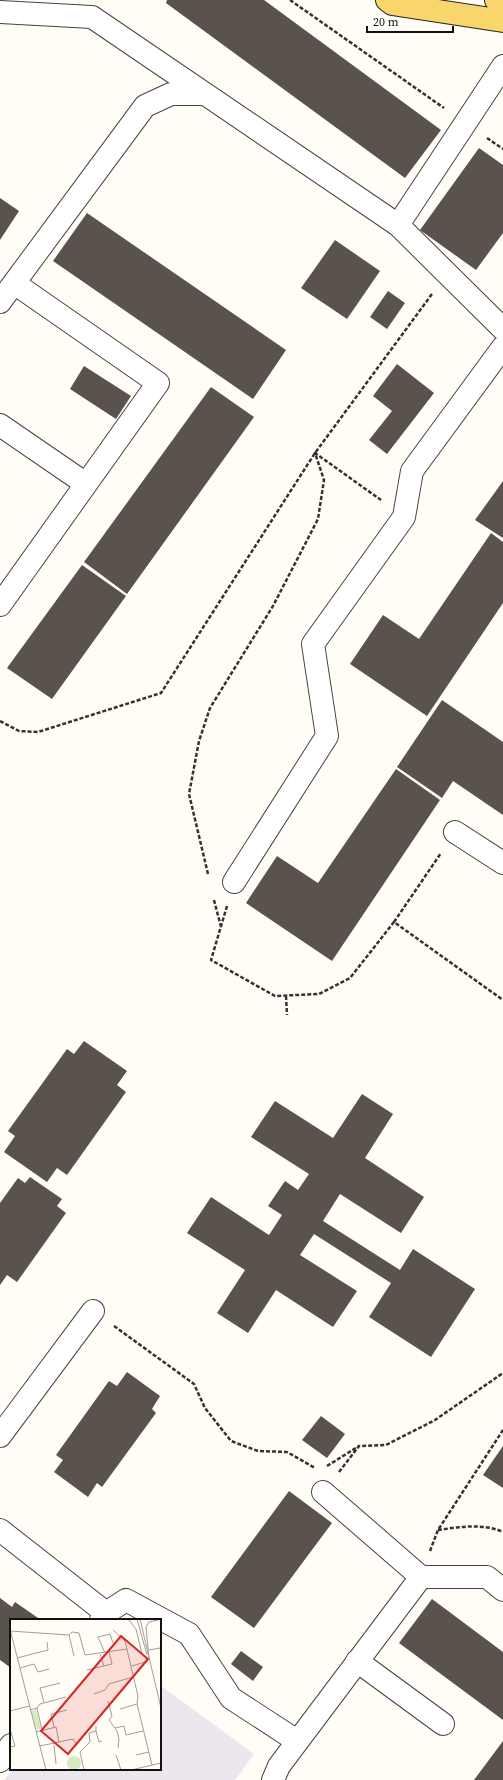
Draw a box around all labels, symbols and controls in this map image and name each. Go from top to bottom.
scale bar [367,8,453,34]
text: 20 m [373,14,399,30]
inset map [10,1619,161,1770]

